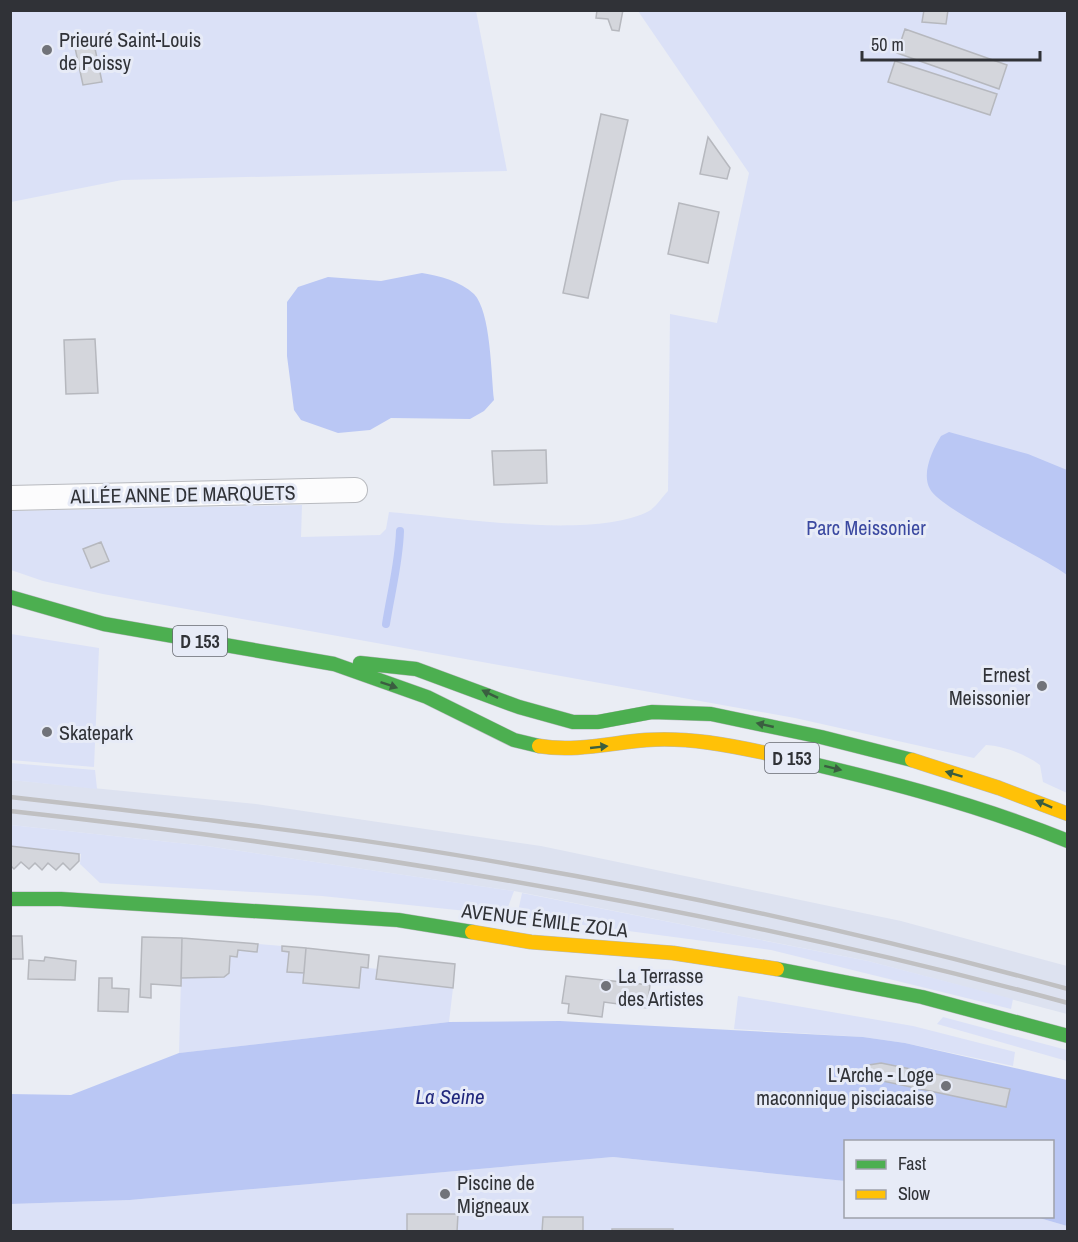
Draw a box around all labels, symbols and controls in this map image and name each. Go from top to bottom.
scale bar [862,24,1040,62]
place label: Prieuré Saint-Louis de Poissy [59,26,201,76]
text: 50 m [871,32,904,57]
marker: Prieuré Saint-Louis de Poissy [40,43,54,57]
street label: ALLÉE ANNE DE MARQUETS [69,479,296,509]
park label: Parc Meissonier [806,514,926,541]
road number: D 153 [173,626,227,656]
place label: Ernest Meissonier [949,661,1031,711]
marker: Ernest Meissonier [1035,679,1049,693]
one-way arrow [380,681,398,691]
one-way arrow [481,690,498,699]
place label: Skatepark [59,719,134,746]
one-way arrow [756,719,774,729]
marker: Skatepark [40,725,54,739]
one-way arrow [590,742,609,752]
road number: D 153 [765,743,819,773]
one-way arrow [824,763,842,773]
one-way arrow [945,769,963,778]
one-way arrow [1035,799,1053,808]
street label: AVENUE ÉMILE ZOLA [459,896,630,944]
place label: La Terrasse des Artistes [618,962,704,1012]
marker: La Terrasse des Artistes [599,979,613,993]
place label: L'Arche - Loge maconnique pisciacaise [756,1061,934,1111]
marker: L'Arche - Loge maconnique pisciacaise [939,1079,953,1093]
water label: La Seine [416,1082,484,1111]
legend [844,1140,1054,1218]
text: Fast [898,1151,926,1176]
place label: Piscine de Migneaux [457,1169,535,1219]
text: Slow [898,1181,930,1206]
marker: Piscine de Migneaux [438,1187,452,1201]

